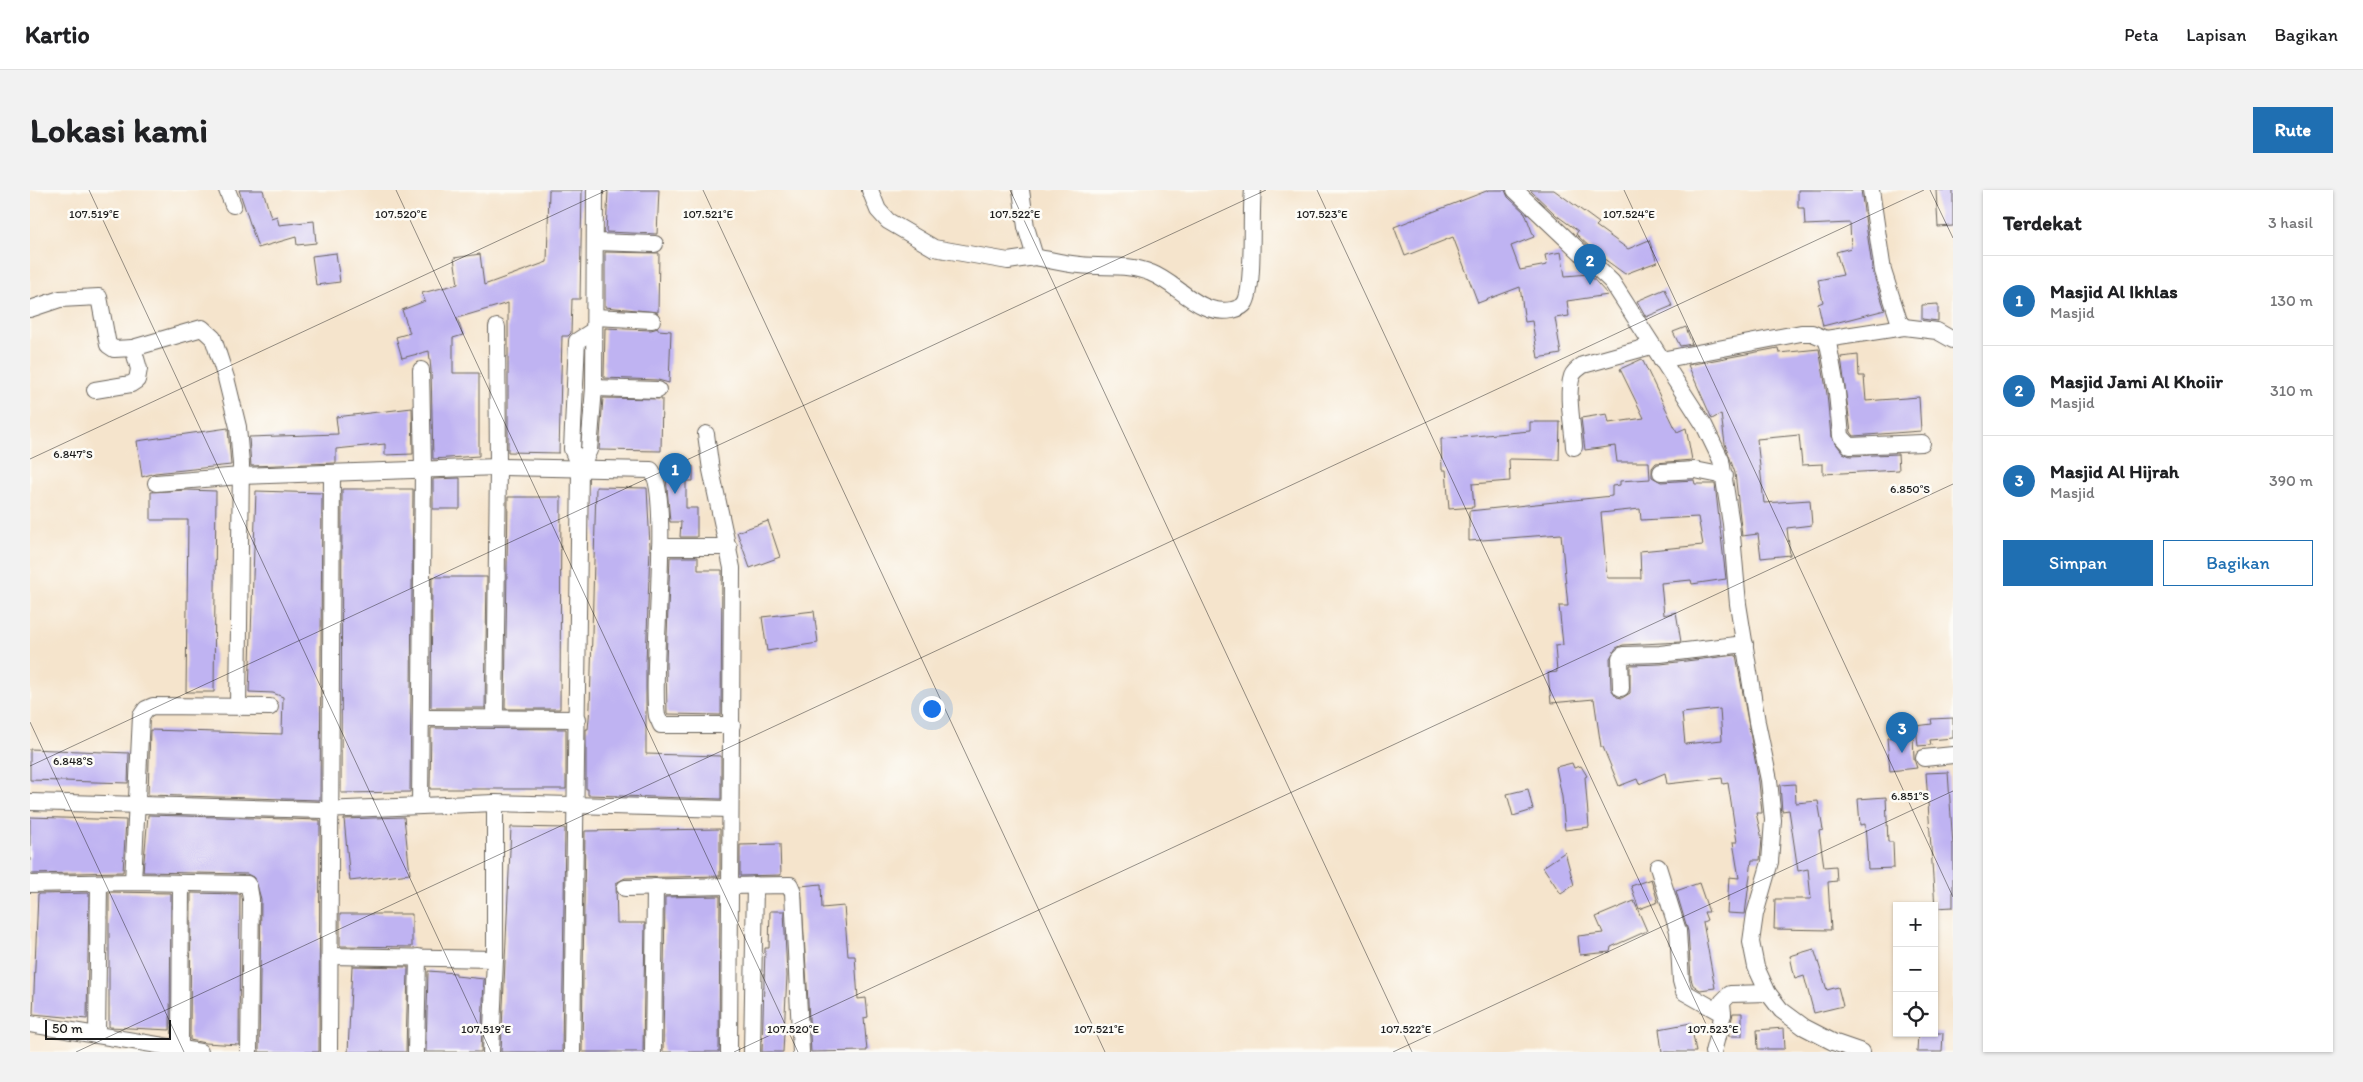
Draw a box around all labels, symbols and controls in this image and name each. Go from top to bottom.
text: Kartio [25,20,90,49]
text: Peta [2124,24,2158,46]
text: Lapisan [2186,24,2246,46]
text: Bagikan [2274,24,2338,46]
button: Rute [2253,107,2333,153]
text: Lokasi kami [30,109,208,151]
text: 107.519°E [69,207,119,221]
text: 107.520°E [375,207,427,221]
text: 107.521°E [683,207,733,221]
text: 107.522°E [990,207,1041,221]
text: 107.523°E [1296,207,1348,221]
text: 107.524°E [1603,207,1655,221]
text: Terdekat [2003,210,2082,235]
text: 3 hasil [2268,213,2313,232]
pin: 2 [1574,244,1606,285]
text: Masjid Al Ikhlas [2050,280,2178,303]
text: 1 [2015,291,2023,310]
text: 130 m [2270,291,2313,310]
text: Masjid [2050,303,2095,322]
text: Masjid Jami Al Khoiir [2050,370,2223,393]
text: 2 [2015,381,2023,400]
text: 310 m [2270,381,2313,400]
text: Masjid [2050,393,2095,412]
text: 6.847°S [53,447,93,461]
pin: 1 [659,453,691,494]
text: Masjid Al Hijrah [2050,460,2179,483]
text: 3 [2015,471,2023,490]
text: 390 m [2269,471,2313,490]
text: 6.850°S [1890,482,1930,496]
text: Masjid [2050,483,2095,502]
button: Simpan [2003,540,2153,586]
button: Bagikan [2163,540,2313,586]
your location [919,696,945,722]
pin: 3 [1886,712,1918,753]
text: 6.848°S [53,754,93,768]
text: 6.851°S [1891,789,1929,803]
map controls [1893,902,1938,1037]
button: + [1893,902,1938,947]
button: − [1893,947,1938,992]
button: locate [1893,992,1938,1037]
scale bar [45,1017,171,1040]
text: 50 m [52,1020,83,1037]
text: 107.519°E [461,1022,511,1036]
text: 107.520°E [767,1022,819,1036]
text: 107.521°E [1074,1022,1124,1036]
text: 107.522°E [1381,1022,1432,1036]
text: 107.523°E [1687,1022,1739,1036]

